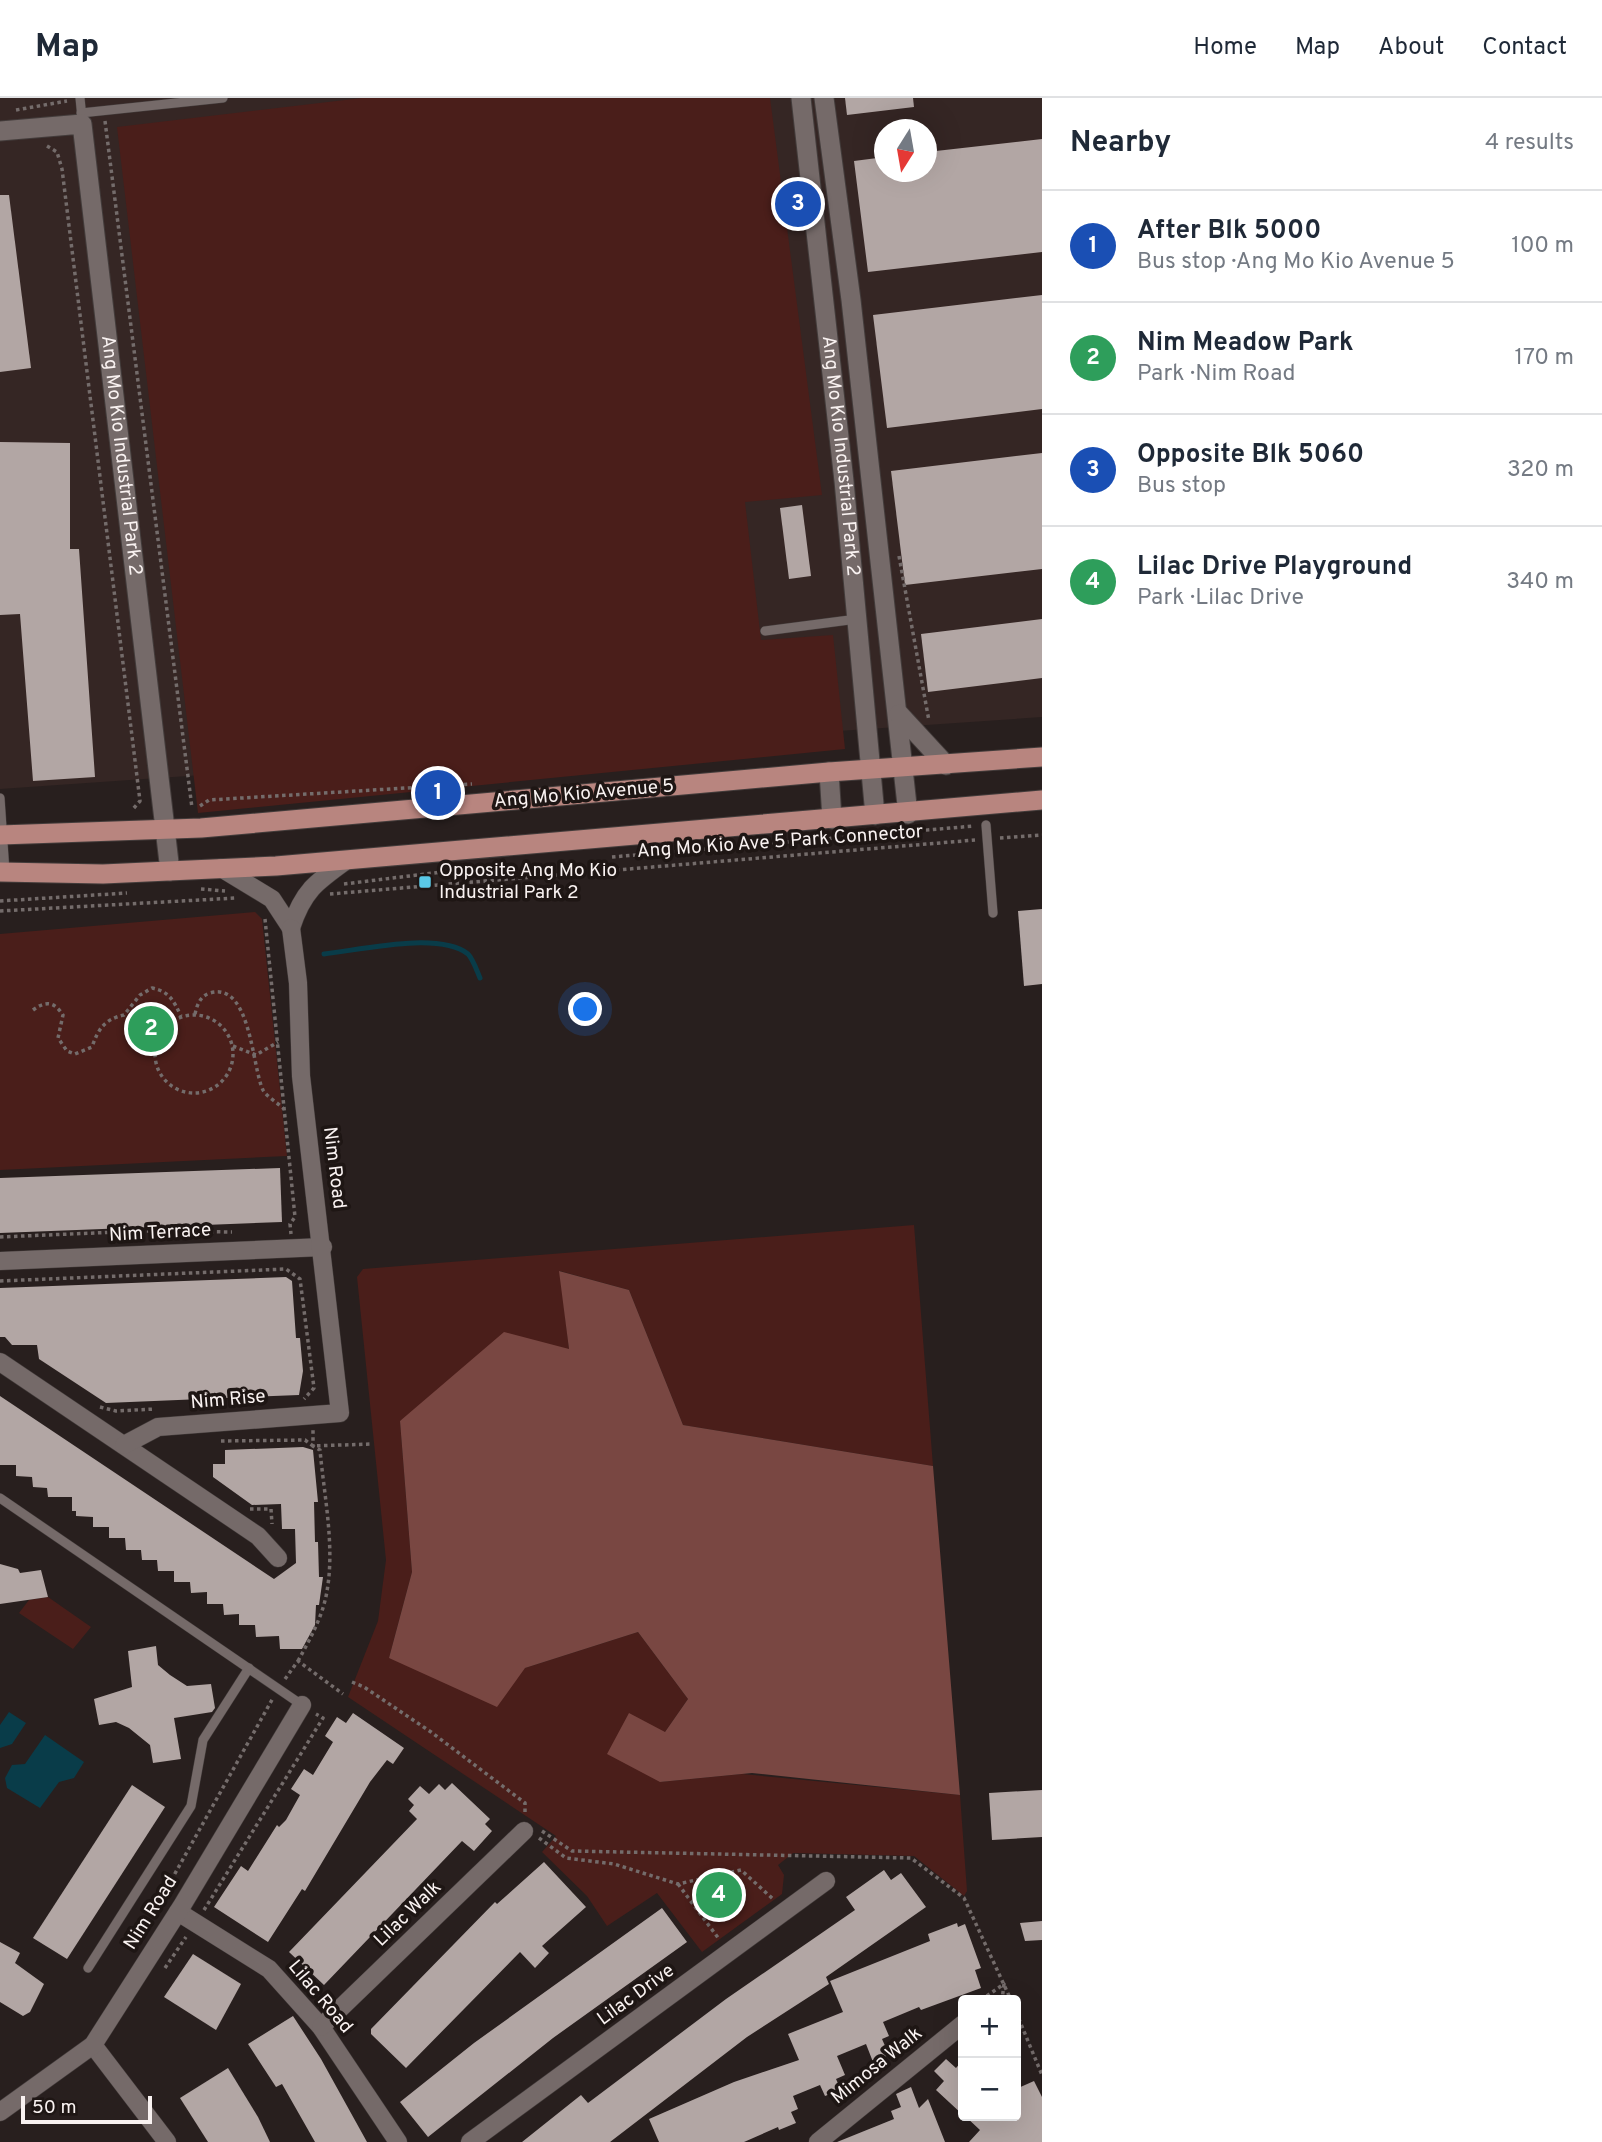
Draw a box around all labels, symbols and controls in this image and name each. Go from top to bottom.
text: Map [35,27,99,69]
text: Home [1193,33,1257,63]
text: Map [1295,33,1340,63]
text: About [1378,33,1444,63]
text: Contact [1482,33,1567,63]
north arrow [874,119,937,182]
text: Nearby [1070,125,1171,162]
text: 4 results [1485,129,1574,158]
pin: 3 [775,178,821,230]
text: After Blk 5000 [1137,215,1321,248]
text: 1 [1088,232,1098,261]
text: 100 m [1511,232,1574,261]
text: Bus stop · Ang Mo Kio Avenue 5 [1137,248,1455,277]
text: Nim Meadow Park [1137,327,1354,360]
street label: Ang Mo Kio Industrial Park 2 [95,334,147,577]
street label: Ang Mo Kio Industrial Park 2 [816,334,865,577]
text: 2 [1086,344,1100,373]
text: 170 m [1515,344,1574,373]
text: Park · Nim Road [1137,360,1296,389]
text: Opposite Blk 5060 [1137,439,1364,472]
text: 3 [1086,456,1100,485]
text: 320 m [1507,456,1574,485]
text: Bus stop [1137,472,1226,501]
text: Lilac Drive Playground [1137,551,1412,584]
text: 4 [1086,568,1100,597]
text: 340 m [1506,568,1574,597]
text: Park · Lilac Drive [1137,584,1304,613]
pin: 1 [415,767,461,819]
street label: Ang Mo Kio Avenue 5 [493,774,675,814]
street label: Ang Mo Kio Ave 5 Park Connector [636,820,925,864]
place label: Opposite Ang Mo Kio Industrial Park 2 [439,859,617,905]
marker: Opposite Ang Mo Kio Industrial Park 2 [417,874,433,890]
your location [568,992,602,1026]
pin: 2 [128,1003,174,1055]
street label: Nim Road [317,1125,351,1211]
street label: Nim Terrace [108,1218,212,1248]
street label: Nim Rise [189,1385,267,1415]
pin: 4 [696,1869,742,1921]
street label: Nim Road [119,1872,183,1954]
street label: Lilac Walk [369,1876,447,1952]
street label: Lilac Road [282,1955,358,2039]
street label: Lilac Drive [593,1959,679,2031]
map controls [958,1995,1021,2121]
button: + [958,1995,1021,2058]
street label: Mimosa Walk [827,2022,927,2110]
button: − [958,2058,1021,2121]
scale bar [21,2093,152,2125]
text: 50 m [32,2096,77,2120]

